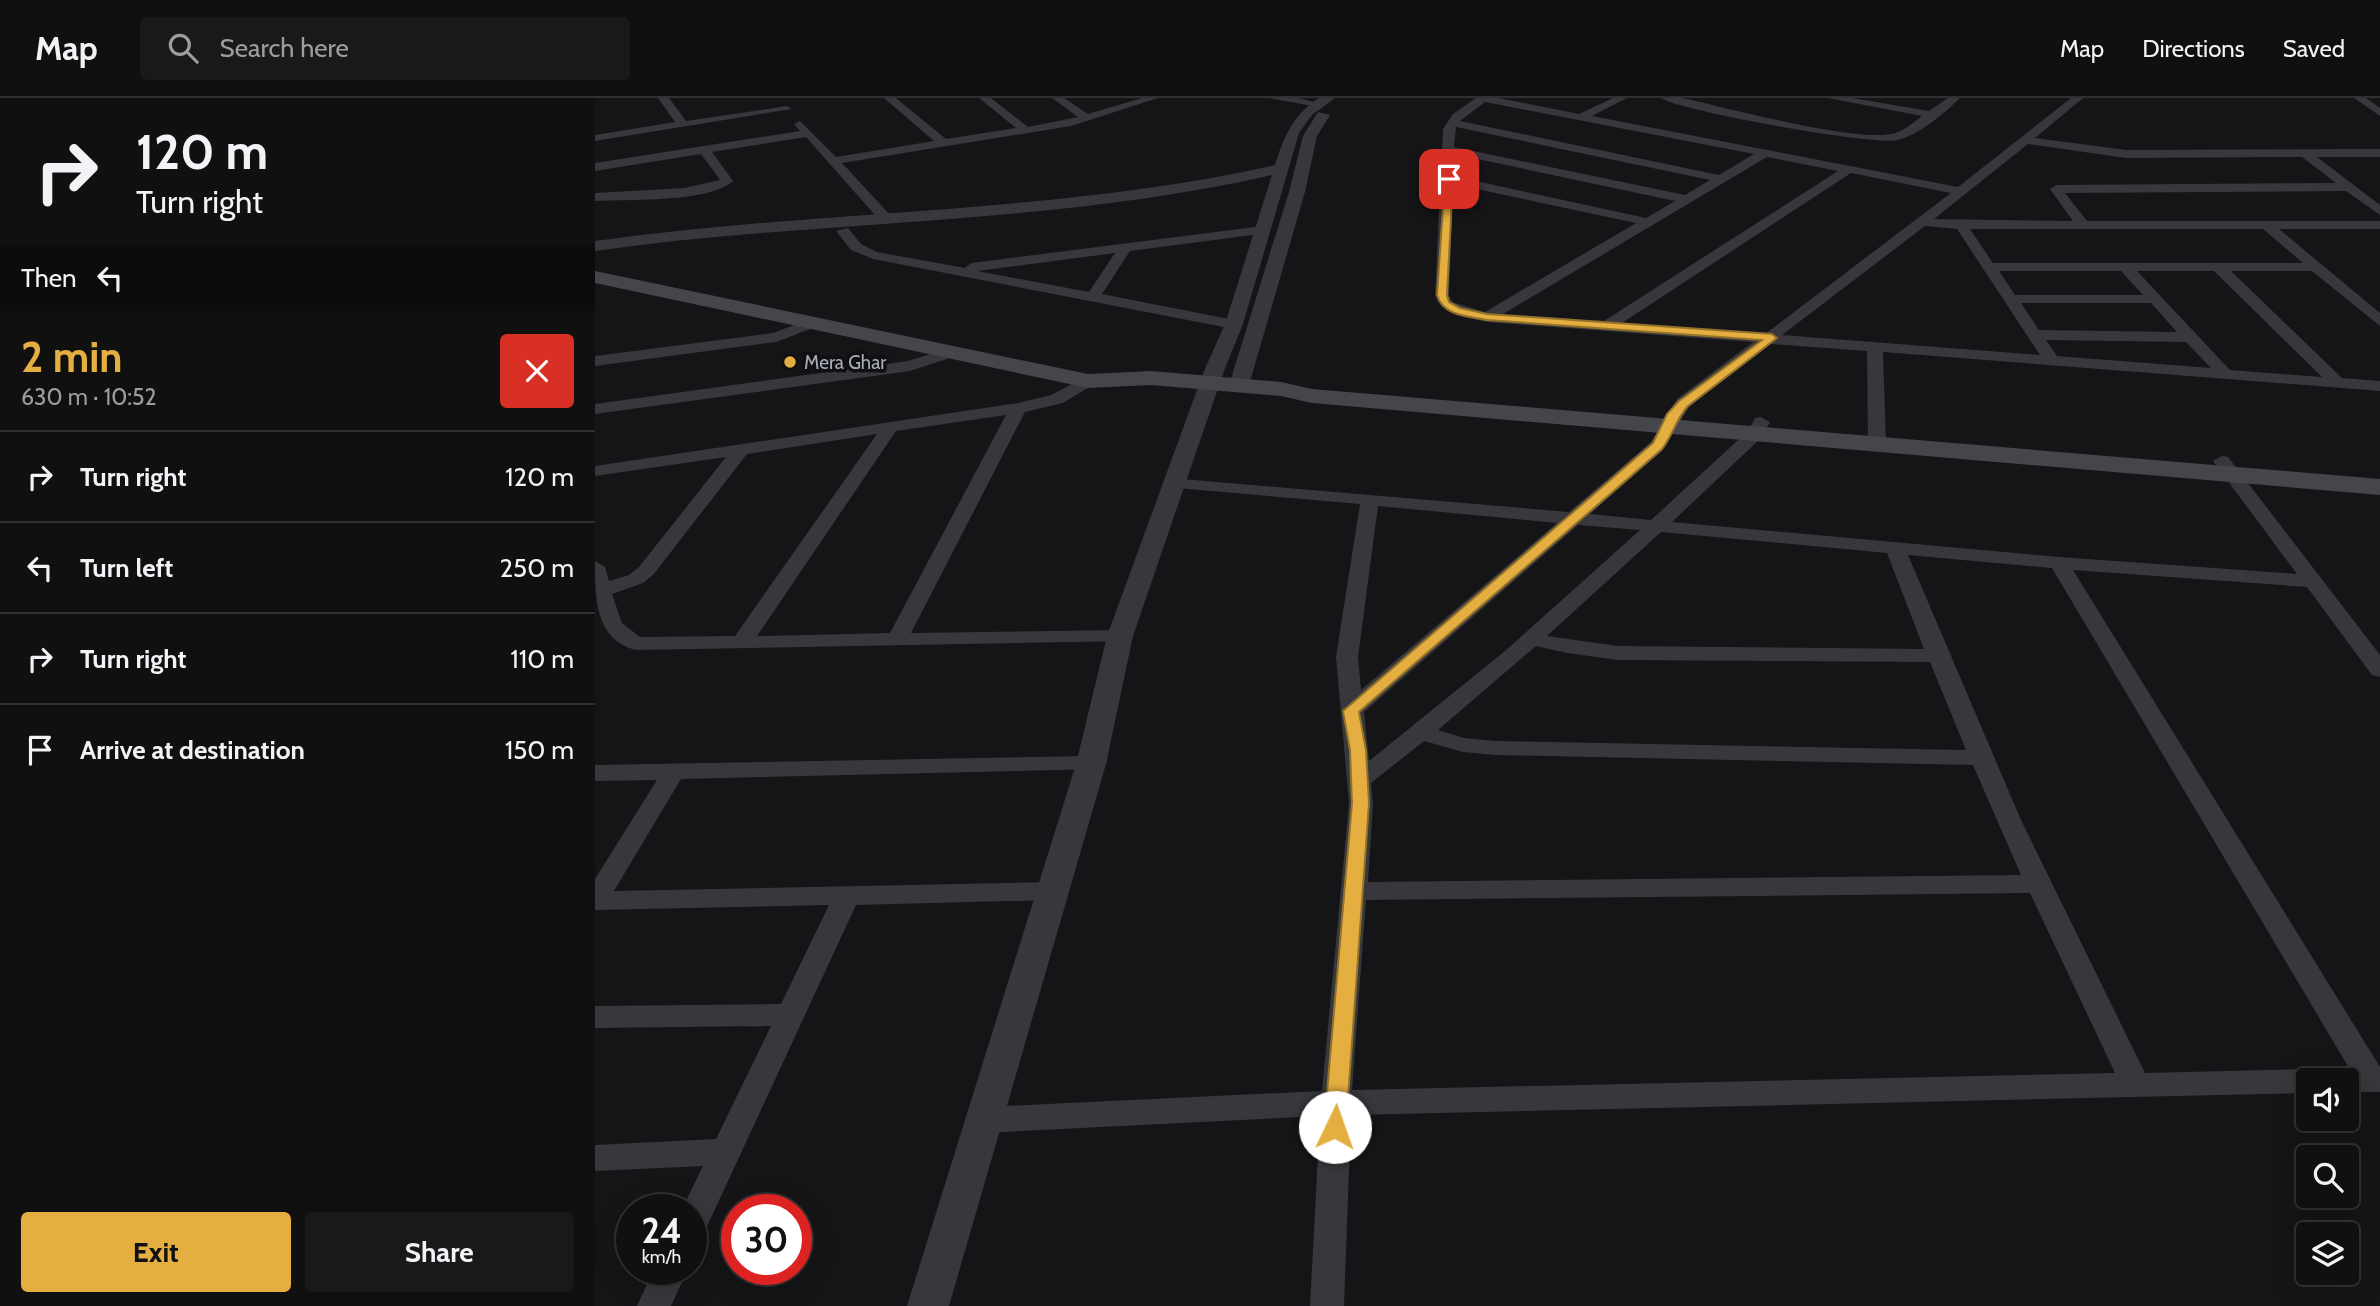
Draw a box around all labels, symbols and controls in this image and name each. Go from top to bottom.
search box [140,17,630,80]
text: Map [35,28,98,68]
icon: search [164,29,202,67]
text: Search here [220,32,349,64]
text: Map [2060,34,2104,63]
text: Directions [2142,34,2245,63]
text: Saved [2283,34,2345,63]
text: 120 m [136,122,268,181]
icon: right [21,126,112,217]
pin [1419,149,1479,209]
icon: arrive [1430,160,1468,198]
text: Turn right [136,182,263,221]
icon: left [91,259,129,297]
text: Then [21,262,77,294]
text: 2 min [21,331,122,383]
button: close [500,334,574,408]
place label: Mera Ghar [804,351,886,374]
marker: Mera Ghar [782,354,798,370]
text: 630 m · 10:52 [21,383,157,411]
icon: right [21,458,59,496]
text: Turn right [80,461,186,493]
text: 120 m [505,461,574,493]
icon: left [21,549,59,587]
text: Turn left [80,552,173,584]
text: 250 m [500,552,574,584]
icon: right [21,640,59,678]
text: Turn right [80,643,186,675]
text: 110 m [510,643,574,675]
icon: arrive [21,731,59,769]
text: Arrive at destination [80,734,305,766]
text: 150 m [505,734,574,766]
map controls [2296,1068,2359,1285]
button: sound [2296,1068,2359,1131]
position arrow [1298,1090,1372,1164]
button: search [2296,1145,2359,1208]
speed limit sign: 30 [721,1194,812,1285]
text: 24 [641,1209,682,1252]
button: Exit [21,1212,291,1292]
button: Share [305,1212,574,1292]
button: layers [2296,1222,2359,1285]
text: km/h [642,1246,681,1268]

